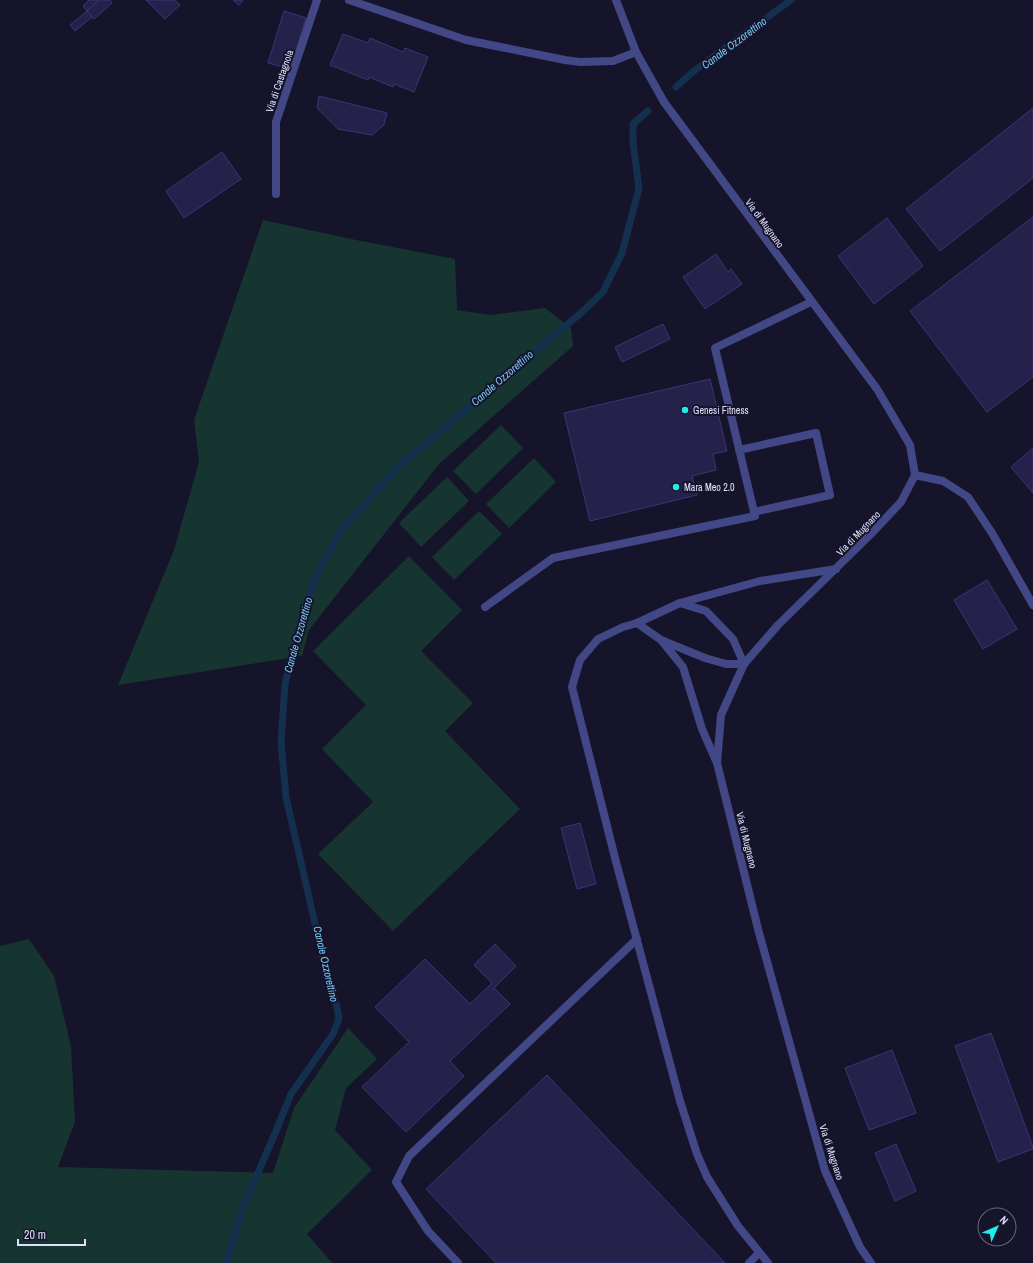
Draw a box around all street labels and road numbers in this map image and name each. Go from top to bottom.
street label: Via di Castagnola [263,48,296,114]
street label: Via di Mugnano [742,196,787,251]
street label: Via di Mugnano [834,508,883,559]
street label: Via di Mugnano [733,811,760,870]
street label: Via di Mugnano [816,1123,847,1182]

